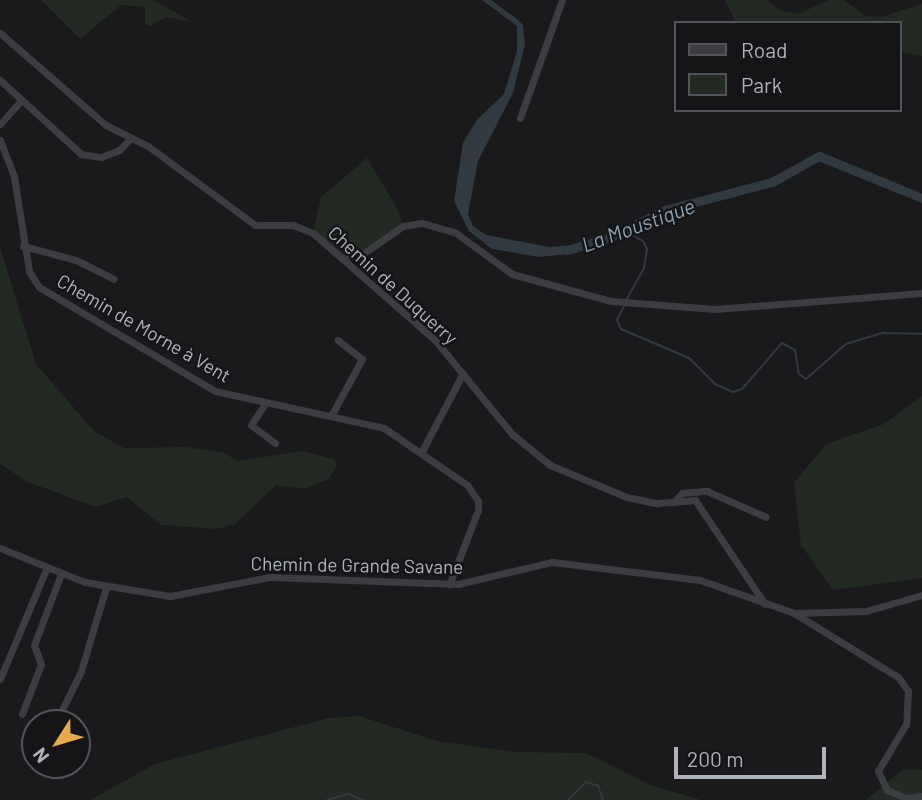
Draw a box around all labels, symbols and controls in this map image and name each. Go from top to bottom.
legend [674,21,901,112]
text: Road [741,37,787,62]
text: Park [741,72,782,97]
water label: La Moustique [578,193,698,257]
street label: Chemin de Duquerry [324,221,462,349]
street label: Chemin de Morne à Vent [53,269,235,387]
street label: Chemin de Grande Savane [250,552,464,578]
north arrow [21,709,91,779]
scale bar [677,734,829,778]
text: N [27,744,53,768]
text: 200 m [687,746,744,771]

